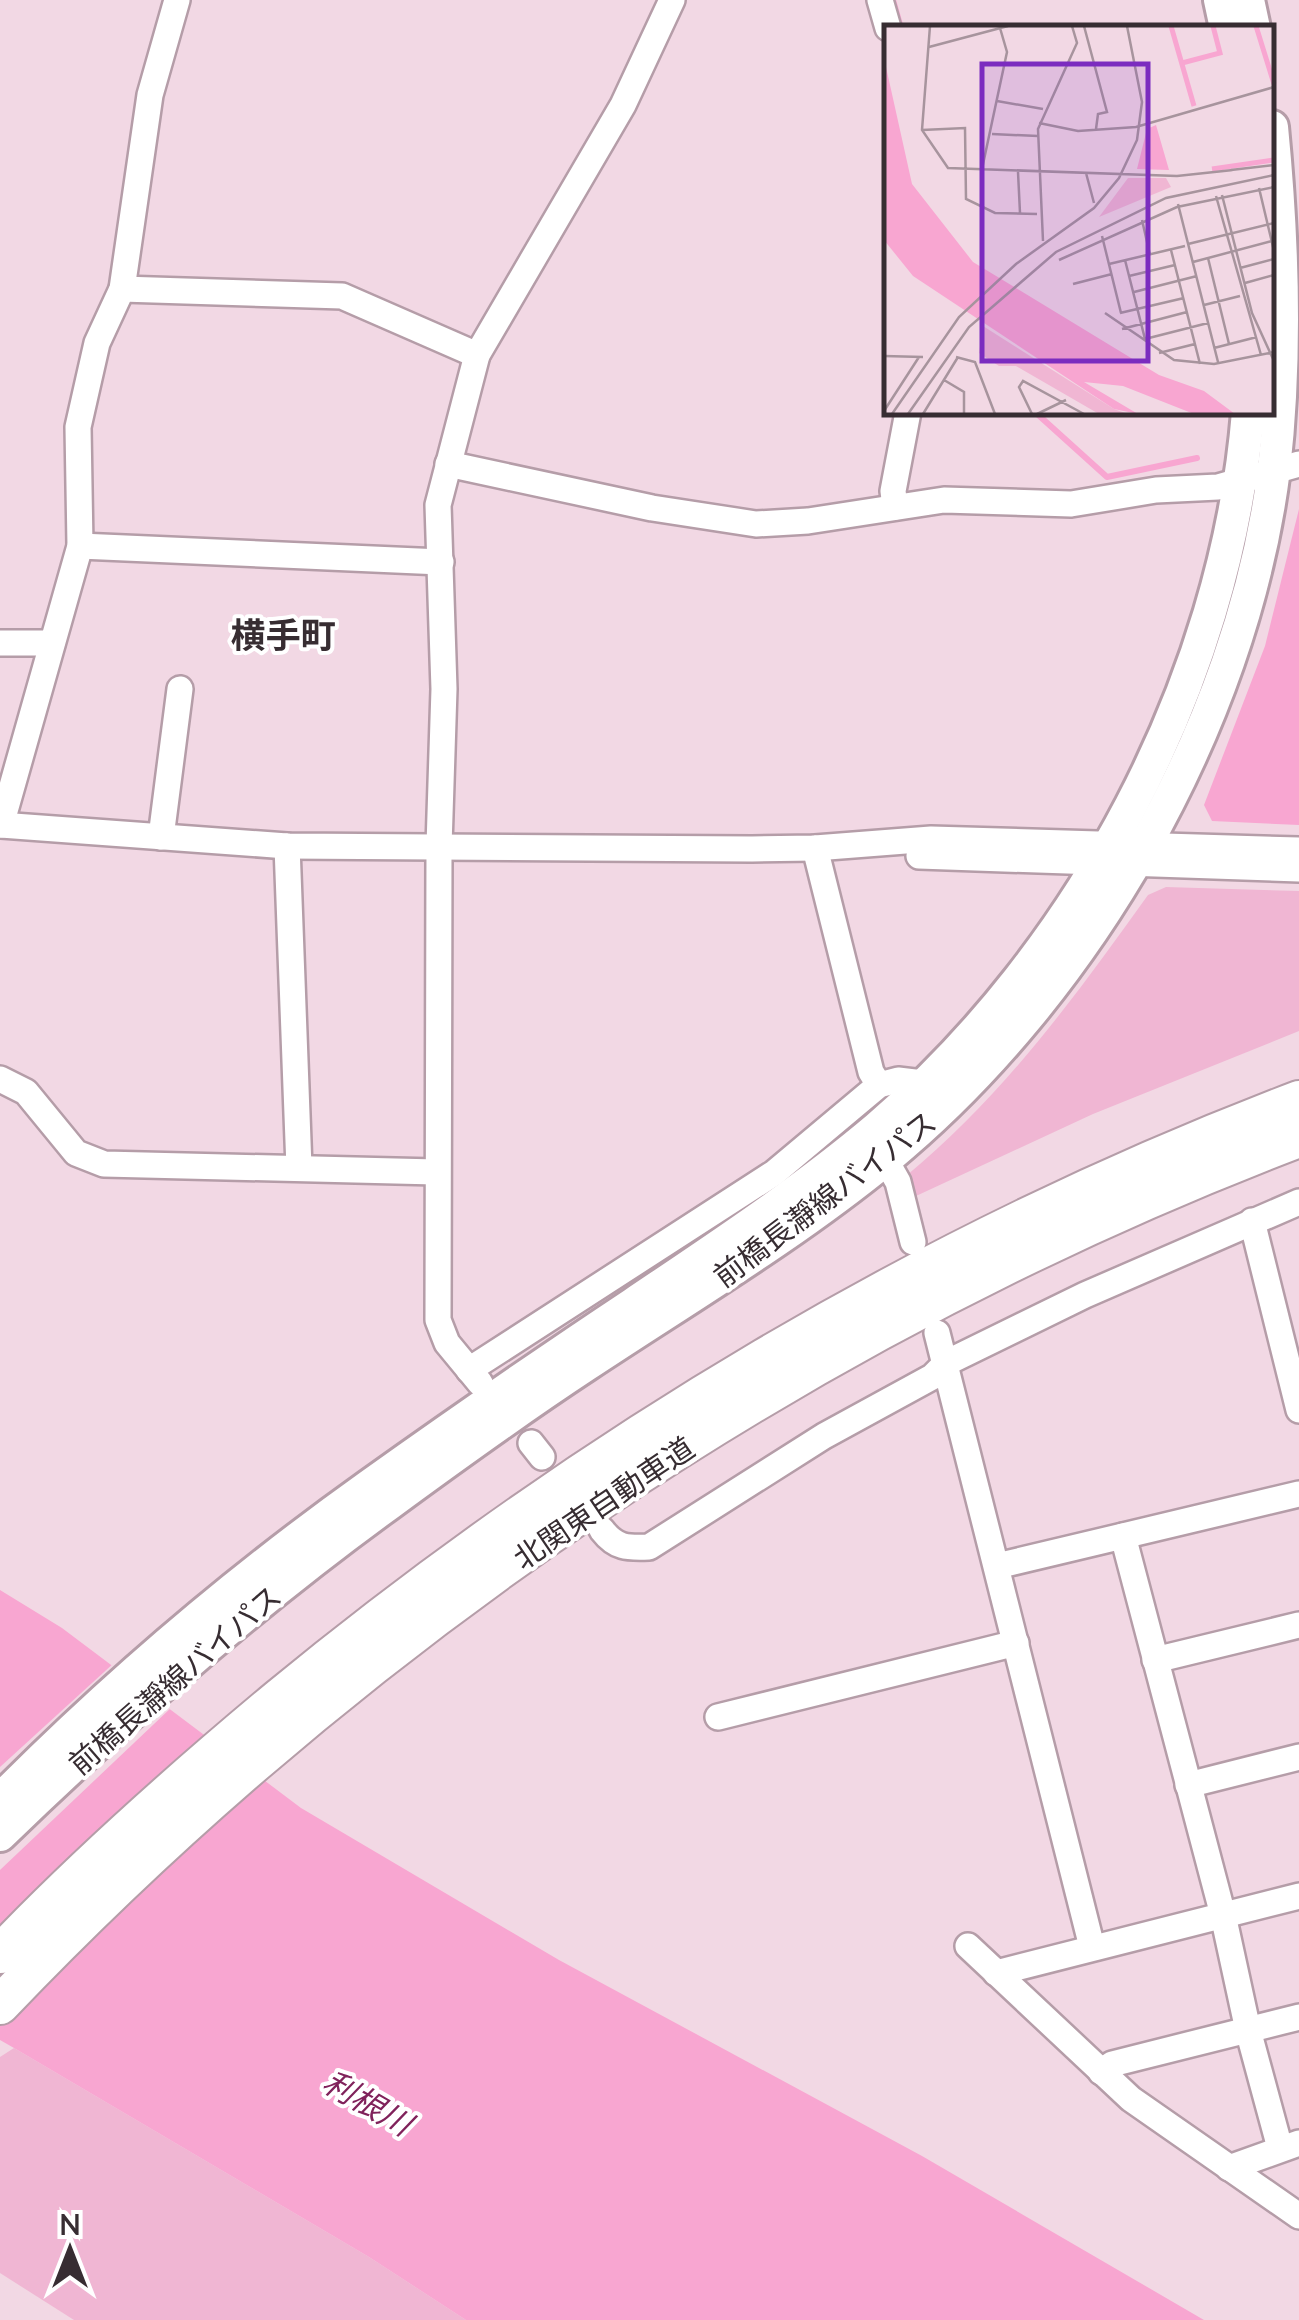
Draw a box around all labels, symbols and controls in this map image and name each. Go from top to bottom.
inset map [884,25,1274,415]
district label: 横手町 [230,613,336,655]
street label: 前橋長瀞線バイパス [706,1103,942,1293]
street label: 北関東自動車道 [506,1428,700,1576]
street label: 前橋長瀞線バイパス [61,1577,287,1781]
water label: 利根川 [317,2061,422,2144]
north arrow [20,2200,120,2300]
text: N [59,2207,81,2241]

